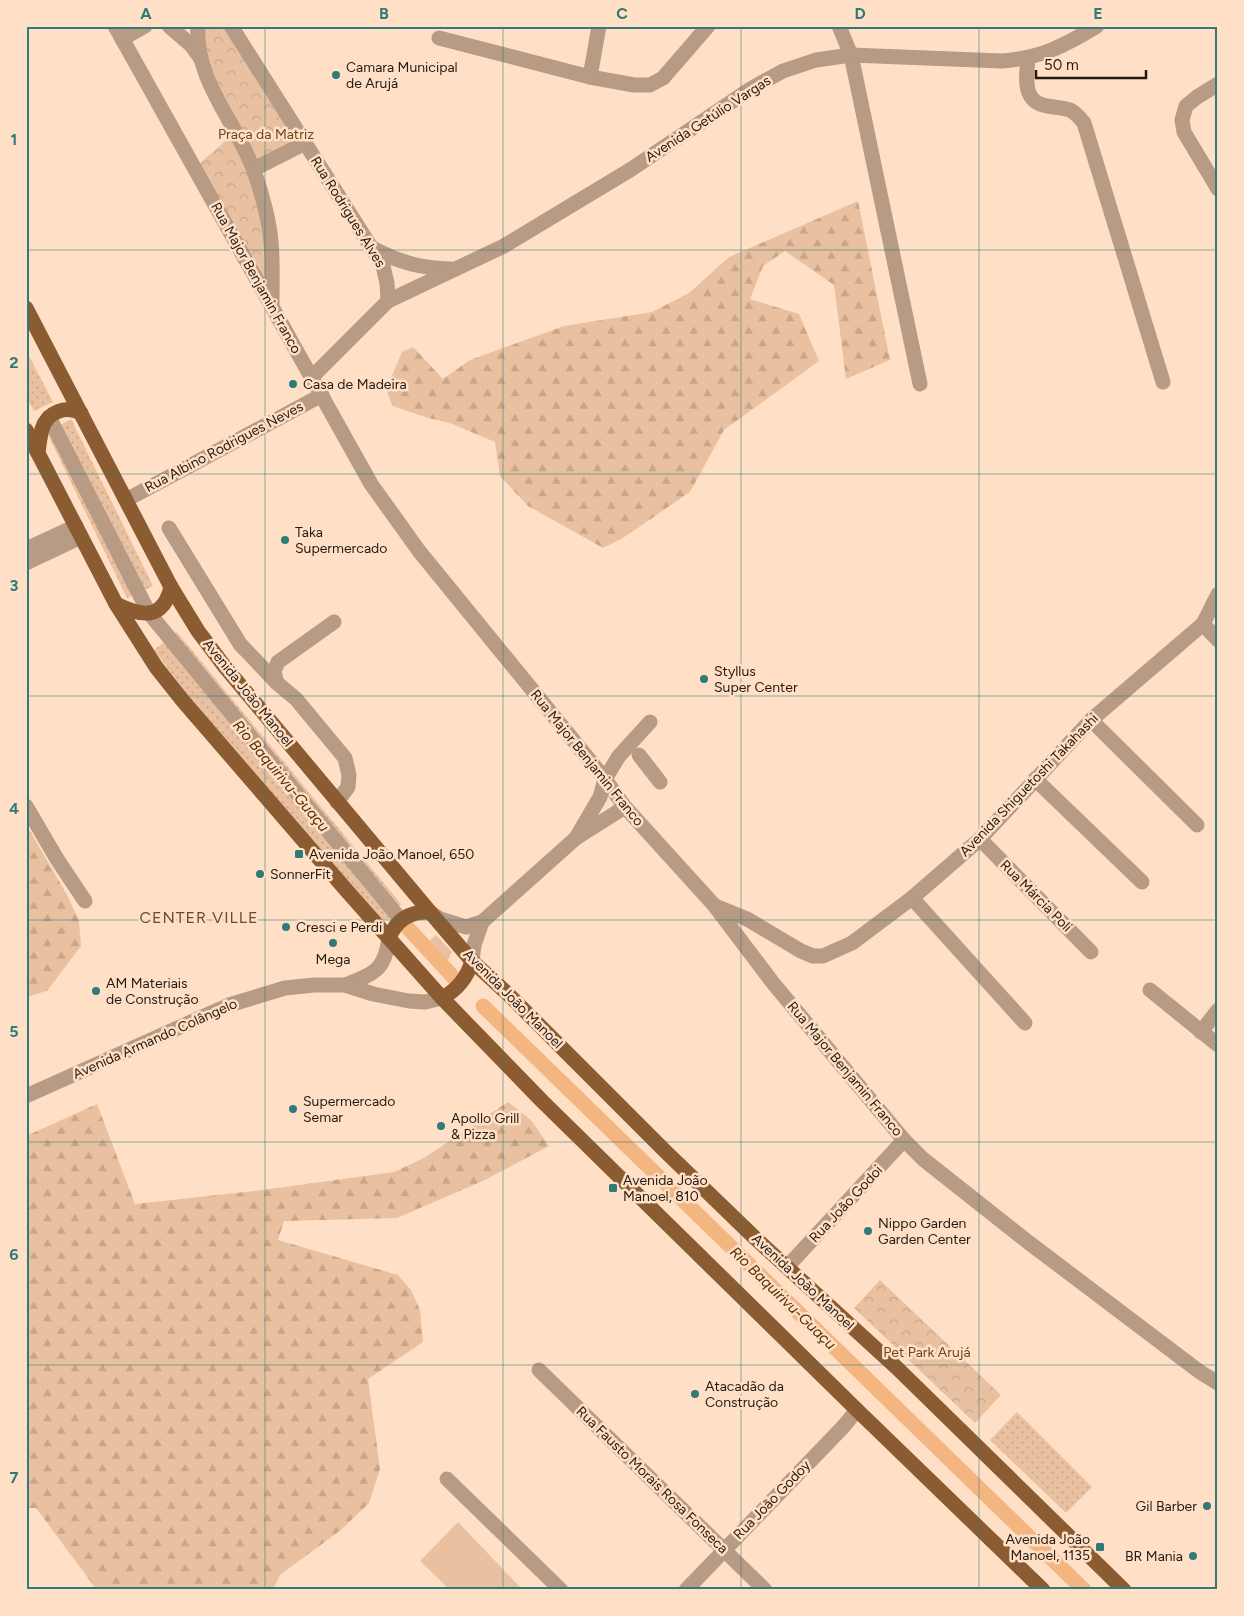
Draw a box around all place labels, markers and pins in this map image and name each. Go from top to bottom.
place label: Camara Municipal de Arujá [346,59,458,92]
marker: Camara Municipal de Arujá [330,69,342,81]
place label: Casa de Madeira [303,376,407,393]
marker: Casa de Madeira [287,378,299,390]
place label: Taka Supermercado [295,524,387,557]
marker: Taka Supermercado [279,534,291,546]
place label: Styllus Super Center [714,663,798,696]
marker: Styllus Super Center [698,673,710,685]
place label: Avenida João Manoel, 650 [309,846,474,863]
marker: Avenida João Manoel, 650 [293,848,305,860]
place label: SonnerFit [270,866,331,883]
marker: SonnerFit [254,868,266,880]
place label: Cresci e Perdi [296,919,382,936]
marker: Cresci e Perdi [280,921,292,933]
marker: Mega [327,937,339,949]
place label: Mega [316,951,350,968]
place label: AM Materiais de Construção [106,975,199,1008]
marker: AM Materiais de Construção [90,985,102,997]
place label: Supermercado Semar [303,1093,395,1126]
marker: Supermercado Semar [287,1103,299,1115]
place label: Apollo Grill & Pizza [451,1110,519,1143]
marker: Apollo Grill & Pizza [435,1120,447,1132]
place label: Avenida João Manoel, 810 [623,1172,708,1205]
marker: Avenida João Manoel, 810 [607,1182,619,1194]
place label: Nippo Garden Garden Center [878,1215,971,1248]
marker: Nippo Garden Garden Center [862,1225,874,1237]
place label: Atacadão da Construção [705,1378,784,1411]
marker: Atacadão da Construção [689,1388,701,1400]
place label: Gil Barber [1136,1498,1197,1515]
marker: Gil Barber [1201,1500,1213,1512]
place label: Avenida João Manoel, 1135 [1005,1531,1090,1564]
marker: Avenida João Manoel, 1135 [1094,1541,1106,1553]
place label: BR Mania [1125,1548,1183,1565]
marker: BR Mania [1187,1550,1199,1562]

